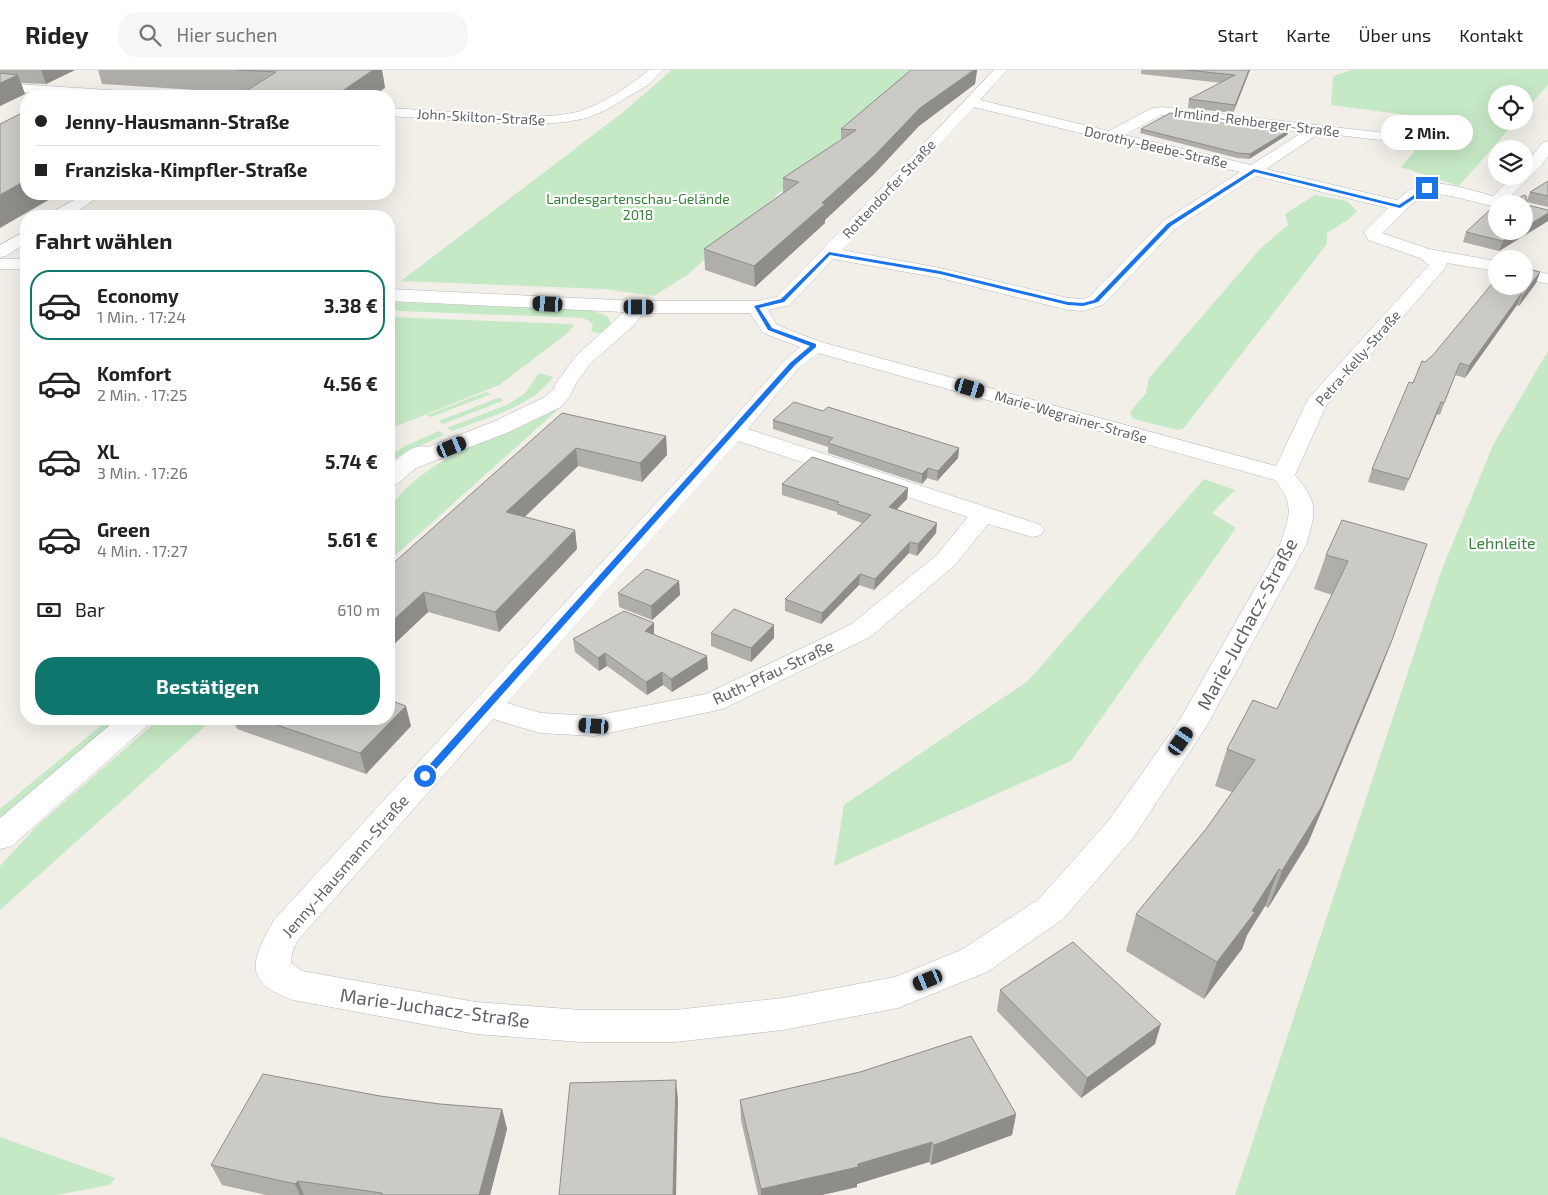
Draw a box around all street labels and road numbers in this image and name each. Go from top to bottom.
street label: Irmlind-Rehberger-Straße [1173,103,1341,140]
street label: John-Skilton-Straße [416,105,546,128]
street label: Dorothy-Beebe-Straße [1083,122,1229,171]
street label: Rottendorfer Straße [838,136,939,242]
street label: Petra-Kelly-Straße [1311,306,1404,409]
street label: Marie-Wegrainer-Straße [993,387,1149,446]
street label: Marie-Juchacz-Straße [1192,534,1302,714]
street label: Ruth-Pfau-Straße [709,635,836,708]
street label: Jenny-Hausmann-Straße [277,790,412,941]
street label: Marie-Juchacz-Straße [339,983,531,1032]

